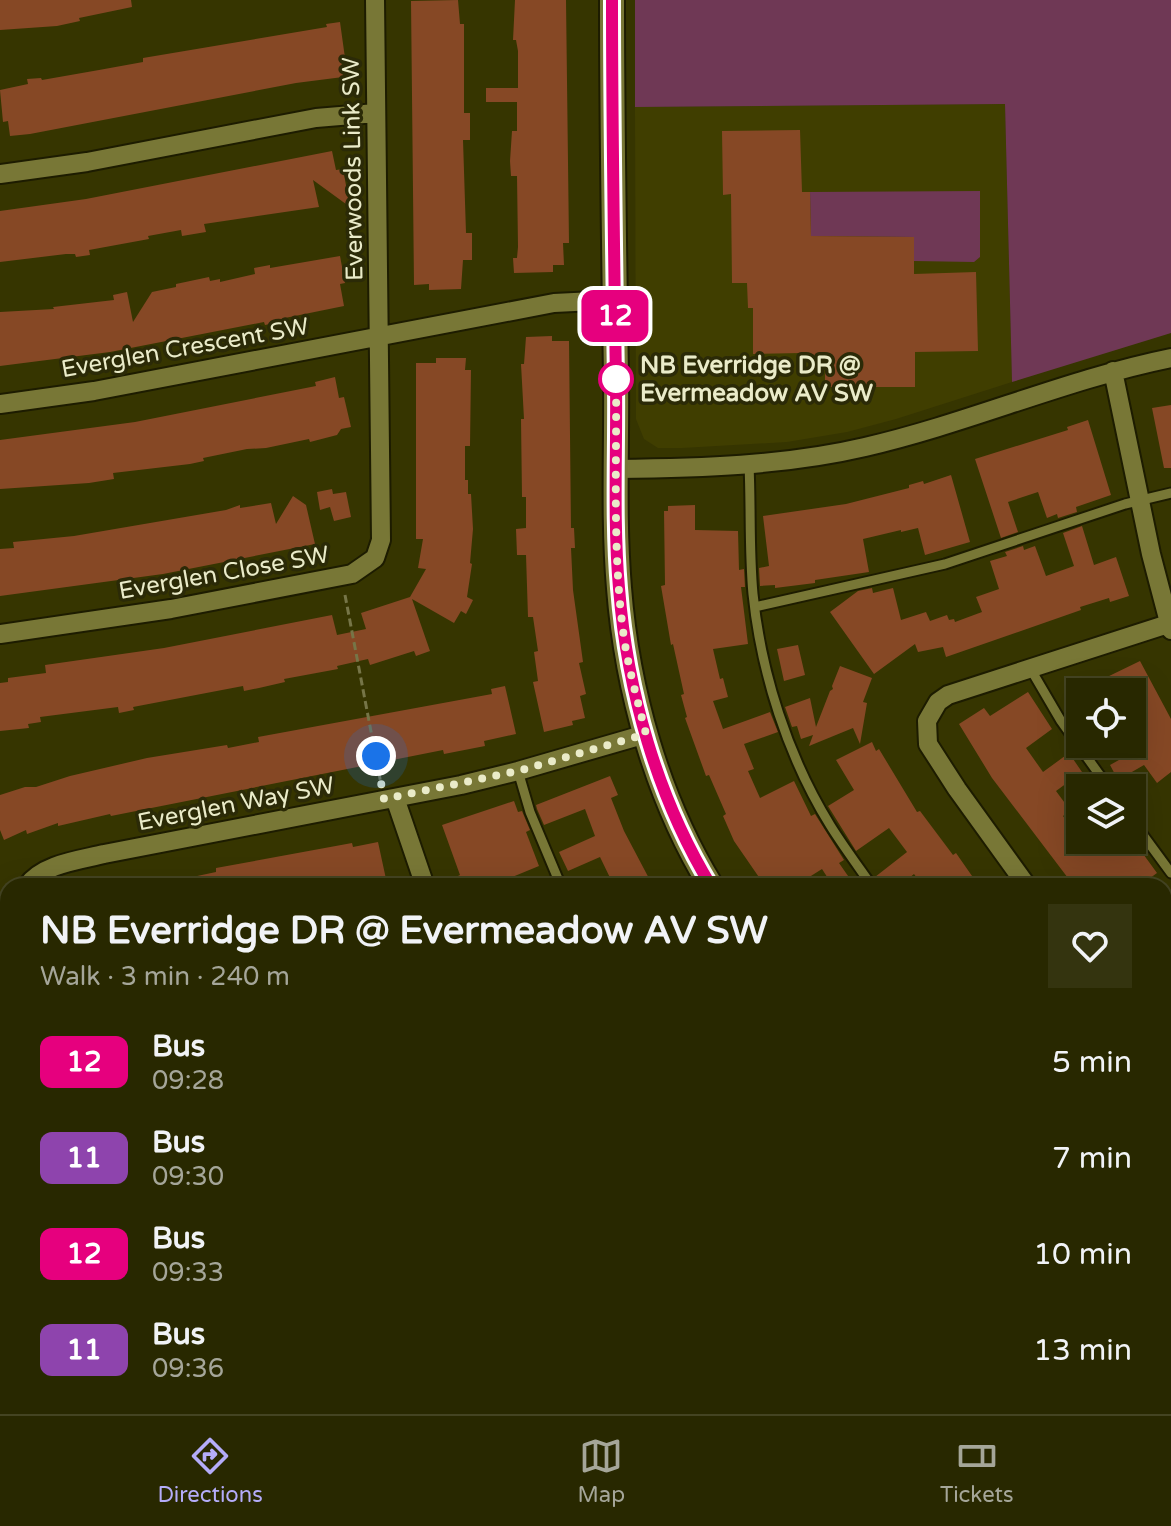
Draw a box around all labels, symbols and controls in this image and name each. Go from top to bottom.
street label: Everwoods Link SW [337,57,369,281]
line badge: 12 [579,290,651,342]
text: 12 [597,299,633,333]
street label: Everglen Crescent SW [59,312,311,384]
place label: NB Everridge DR @ Evermeadow AV SW [640,351,874,408]
marker: NB Everridge DR @ Evermeadow AV SW [599,362,633,396]
street label: Everglen Close SW [117,540,331,606]
map controls [1066,678,1146,854]
button: locate [1066,678,1146,758]
your location [356,736,396,776]
street label: Everglen Way SW [135,771,337,837]
button: layers [1066,774,1146,854]
button: heart [1048,904,1132,988]
text: NB Everridge DR @ Evermeadow AV SW [40,908,768,954]
text: Walk · 3 min · 240 m [40,961,290,992]
text: Bus [152,1028,205,1065]
text: 5 min [1052,1044,1132,1081]
text: 12 [66,1045,102,1079]
text: 09:28 [152,1065,224,1096]
text: Bus [152,1124,205,1161]
text: 7 min [1052,1140,1132,1177]
text: 11 [66,1141,102,1175]
text: 09:30 [152,1161,224,1192]
text: Bus [152,1220,205,1257]
text: 10 min [1033,1236,1132,1273]
text: 12 [66,1237,102,1271]
text: 09:33 [152,1257,224,1288]
text: Bus [152,1316,205,1353]
text: 13 min [1033,1332,1132,1369]
text: 11 [66,1333,102,1367]
text: 09:36 [152,1353,224,1384]
tab: Directions [157,1434,263,1508]
tab: Map [578,1434,625,1508]
tab: Tickets [940,1434,1014,1508]

